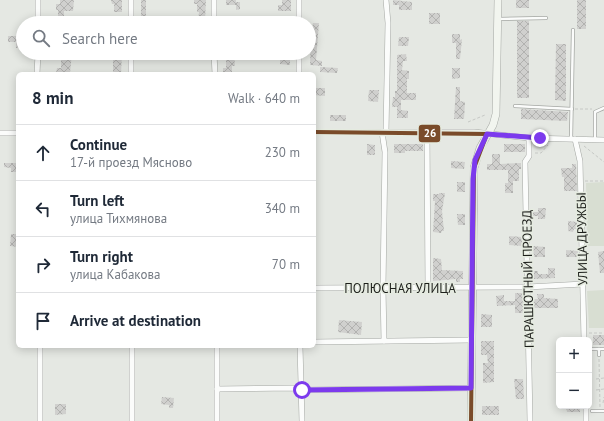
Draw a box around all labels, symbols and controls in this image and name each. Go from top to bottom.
search box [16,16,316,60]
icon: search [30,27,52,49]
text: Search here [62,29,138,48]
text: 8 min [32,87,73,109]
text: Walk · 640 m [228,90,300,107]
line badge: 26 [418,124,441,143]
text: 26 [424,126,436,140]
route end [531,129,549,147]
text: Continue [70,135,127,154]
icon: ahead [32,142,54,164]
text: 230 m [265,144,300,161]
text: 17-й проезд Мясново [70,154,192,171]
text: Turn left [70,191,124,210]
street label: УЛИЦА ДРУЖБЫ [573,192,591,286]
icon: left [32,198,54,220]
text: 340 m [265,200,300,217]
text: улица Тихмянова [70,210,167,227]
street label: ПАРАШЮТНЫЙ ПРОЕЗД [518,210,538,348]
text: Turn right [70,247,133,266]
icon: right [32,254,54,276]
text: 70 m [272,256,300,273]
text: улица Кабакова [70,266,160,283]
street label: ПОЛЮСНАЯ УЛИЦА [344,280,456,297]
icon: arrive [32,310,54,332]
text: Arrive at destination [70,311,201,330]
map controls [556,337,592,409]
button: + [556,337,592,373]
button: − [556,373,592,409]
route start [293,381,311,399]

